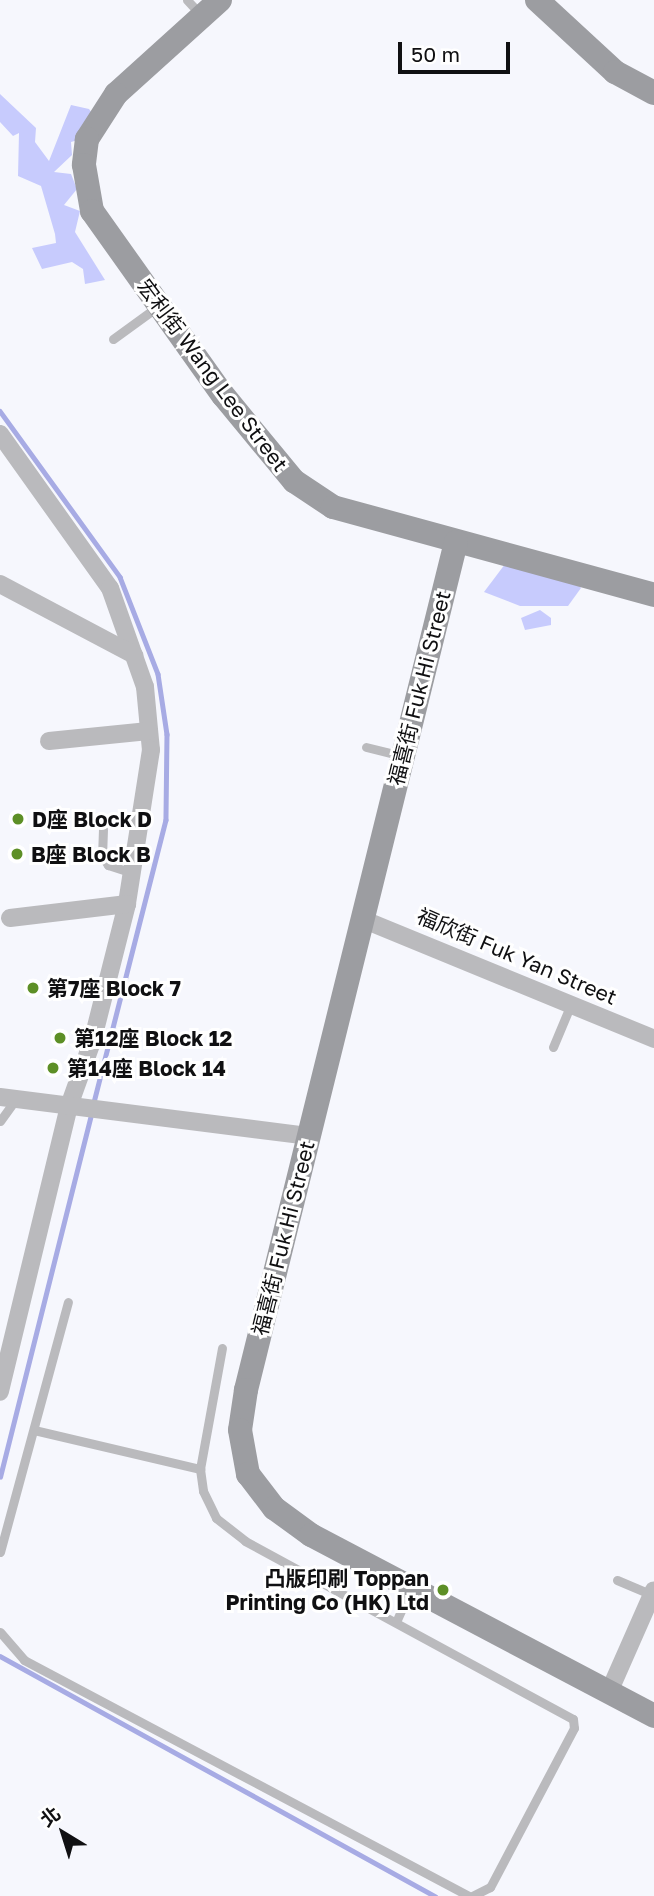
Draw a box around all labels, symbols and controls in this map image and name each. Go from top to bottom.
scale bar [402,28,514,72]
text: 50 m [411,41,460,67]
street label: 宏利街 Wang Lee Street [133,274,293,476]
street label: 福喜街 Fuk Hi Street [383,588,455,788]
place label: D座 Block D [32,806,152,832]
marker: D座 Block D [10,811,26,827]
place label: B座 Block B [31,841,151,867]
marker: B座 Block B [9,846,25,862]
street label: 福欣街 Fuk Yan Street [413,902,621,1010]
place label: 第7座 Block 7 [47,975,181,1001]
marker: 第7座 Block 7 [25,980,41,996]
place label: 第12座 Block 12 [74,1025,232,1051]
marker: 第12座 Block 12 [52,1030,68,1046]
place label: 第14座 Block 14 [67,1055,226,1081]
marker: 第14座 Block 14 [45,1060,61,1076]
street label: 福喜街 Fuk Hi Street [247,1138,319,1338]
place label: 凸版印刷 Toppan Printing Co (HK) Ltd [225,1565,429,1615]
marker: 凸版印刷 Toppan Printing Co (HK) Ltd [435,1582,451,1598]
north arrow [28,1798,98,1868]
text: 北 [35,1801,64,1831]

